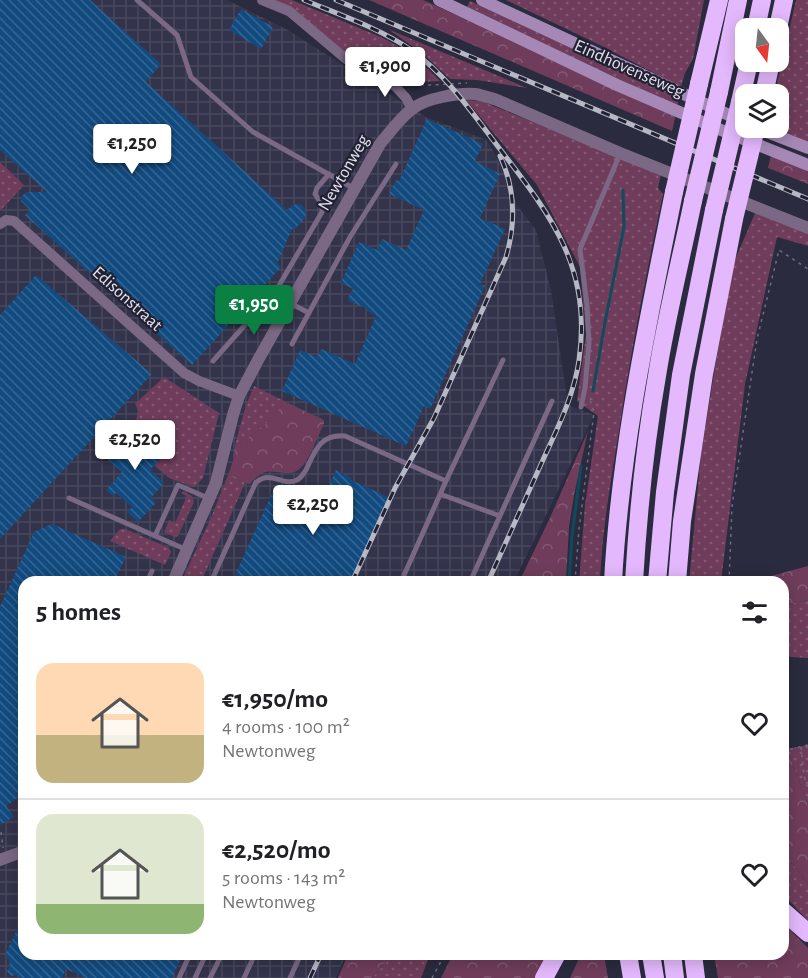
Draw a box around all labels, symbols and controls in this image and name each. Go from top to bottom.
north arrow [735,18,789,72]
map controls [735,18,789,138]
street label: Eindhovenseweg [571,37,687,101]
pin: €1,900 [336,47,434,98]
text: €1,900 [359,56,411,76]
button: layers [735,84,789,138]
pin: €1,250 [83,124,181,175]
street label: Newtonweg [315,132,373,214]
text: €1,250 [107,133,157,153]
street label: Edisonstraat [89,263,166,335]
pin: €1,950 [205,285,303,336]
text: €1,950 [229,294,279,314]
pin: €2,520 [86,420,184,471]
text: €2,520 [109,429,161,449]
pin: €2,250 [264,485,362,536]
text: €2,250 [287,494,339,514]
icon: filters [738,596,771,629]
text: 5 homes [36,599,121,625]
text: €1,950/mo [222,686,328,712]
icon: home [84,687,156,759]
icon: heart [738,707,771,740]
text: 4 rooms · 100 m² [222,717,350,737]
text: Newtonweg [222,741,316,761]
text: €2,520/mo [222,837,331,863]
icon: home [84,838,156,910]
icon: heart [738,858,771,891]
text: 5 rooms · 143 m² [222,868,345,888]
text: Newtonweg [222,892,316,912]

